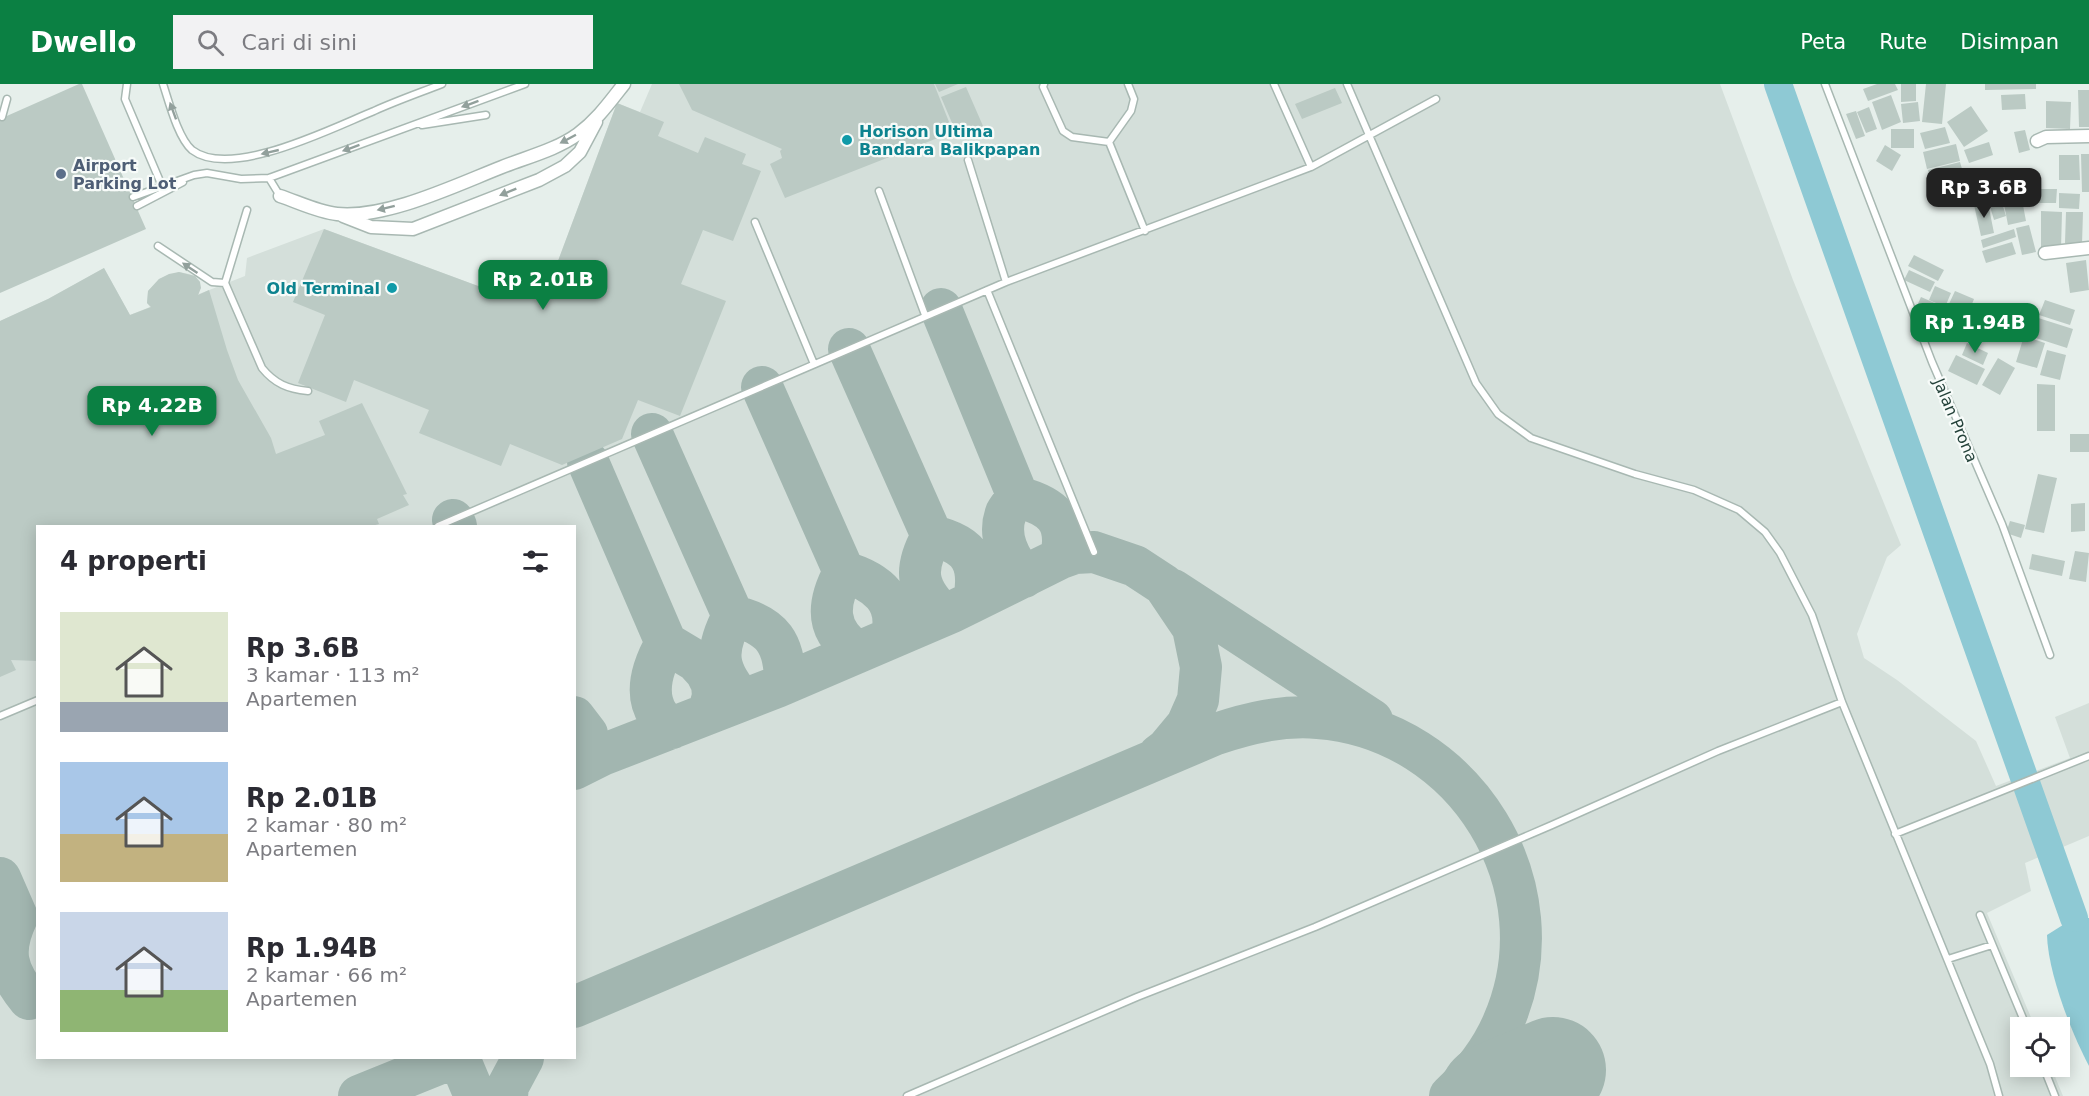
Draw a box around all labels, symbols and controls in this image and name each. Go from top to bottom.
search box [173,15,593,69]
text: Dwello [30,26,137,59]
icon: search [194,26,227,59]
text: Cari di sini [242,30,357,55]
text: Peta [1800,30,1846,54]
text: Rute [1879,30,1927,54]
text: Disimpan [1960,30,2059,54]
one-way arrow [461,100,479,110]
one-way arrow [167,101,177,119]
place label: Horison Ultima Bandara Balikpapan [859,122,1040,159]
marker: Horison Ultima Bandara Balikpapan [840,133,854,147]
one-way arrow [559,134,576,144]
one-way arrow [342,143,360,153]
one-way arrow [261,147,279,157]
place label: Airport Parking Lot [73,156,177,193]
marker: Airport Parking Lot [54,167,68,181]
pin: Rp 3.6B [1929,168,2039,219]
text: Rp 3.6B [1940,175,2028,199]
one-way arrow [499,187,517,197]
one-way arrow [377,204,395,214]
pin: Rp 2.01B [481,260,605,311]
one-way arrow [182,263,198,274]
text: Rp 2.01B [492,267,594,291]
place label: Old Terminal [267,279,380,298]
marker: Old Terminal [385,281,399,295]
pin: Rp 1.94B [1913,303,2037,354]
text: Rp 1.94B [1924,310,2026,334]
street label: Jalan Prona [1929,374,1982,465]
pin: Rp 4.22B [90,386,214,437]
text: Rp 4.22B [101,393,203,417]
icon: filters [519,545,552,578]
text: 4 properti [60,546,207,576]
text: Rp 3.6B [246,633,360,663]
icon: home [108,636,180,708]
text: 3 kamar · 113 m² [246,663,420,687]
text: Apartemen [246,687,357,711]
text: Rp 2.01B [246,783,378,813]
icon: home [108,786,180,858]
text: 2 kamar · 80 m² [246,813,407,837]
text: Apartemen [246,837,357,861]
text: Rp 1.94B [246,933,378,963]
icon: home [108,936,180,1008]
text: 2 kamar · 66 m² [246,963,407,987]
text: Apartemen [246,987,357,1011]
map controls [2010,1017,2070,1077]
button: locate [2010,1017,2070,1077]

